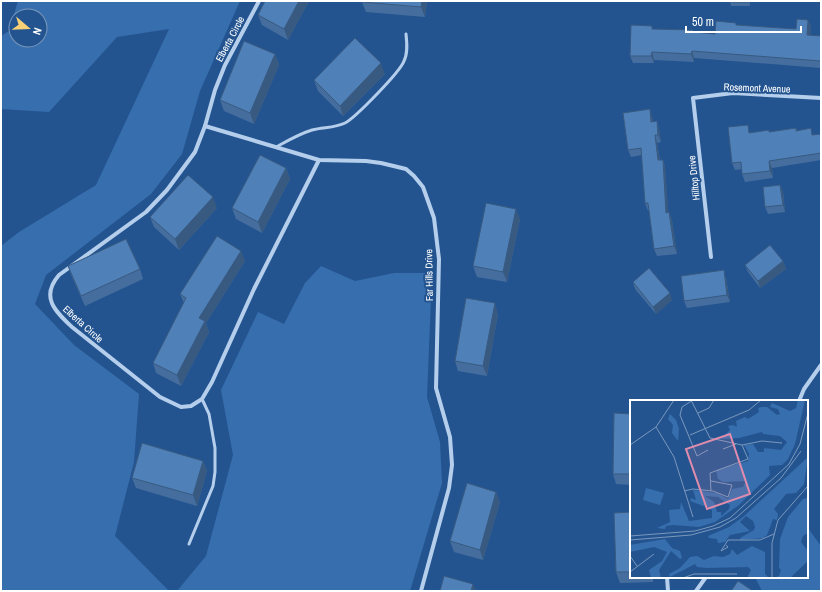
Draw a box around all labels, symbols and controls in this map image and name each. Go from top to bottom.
north arrow [8,8,48,48]
scale bar [686,8,801,34]
street label: Elberta Circle [213,14,248,64]
text: 50 m [692,14,714,30]
text: N [30,26,45,37]
street label: Rosemont Avenue [723,80,791,96]
street label: Hilltop Drive [685,154,703,201]
street label: Far Hills Drive [422,248,436,301]
street label: Elberta Circle [60,303,106,346]
inset map [630,400,808,578]

